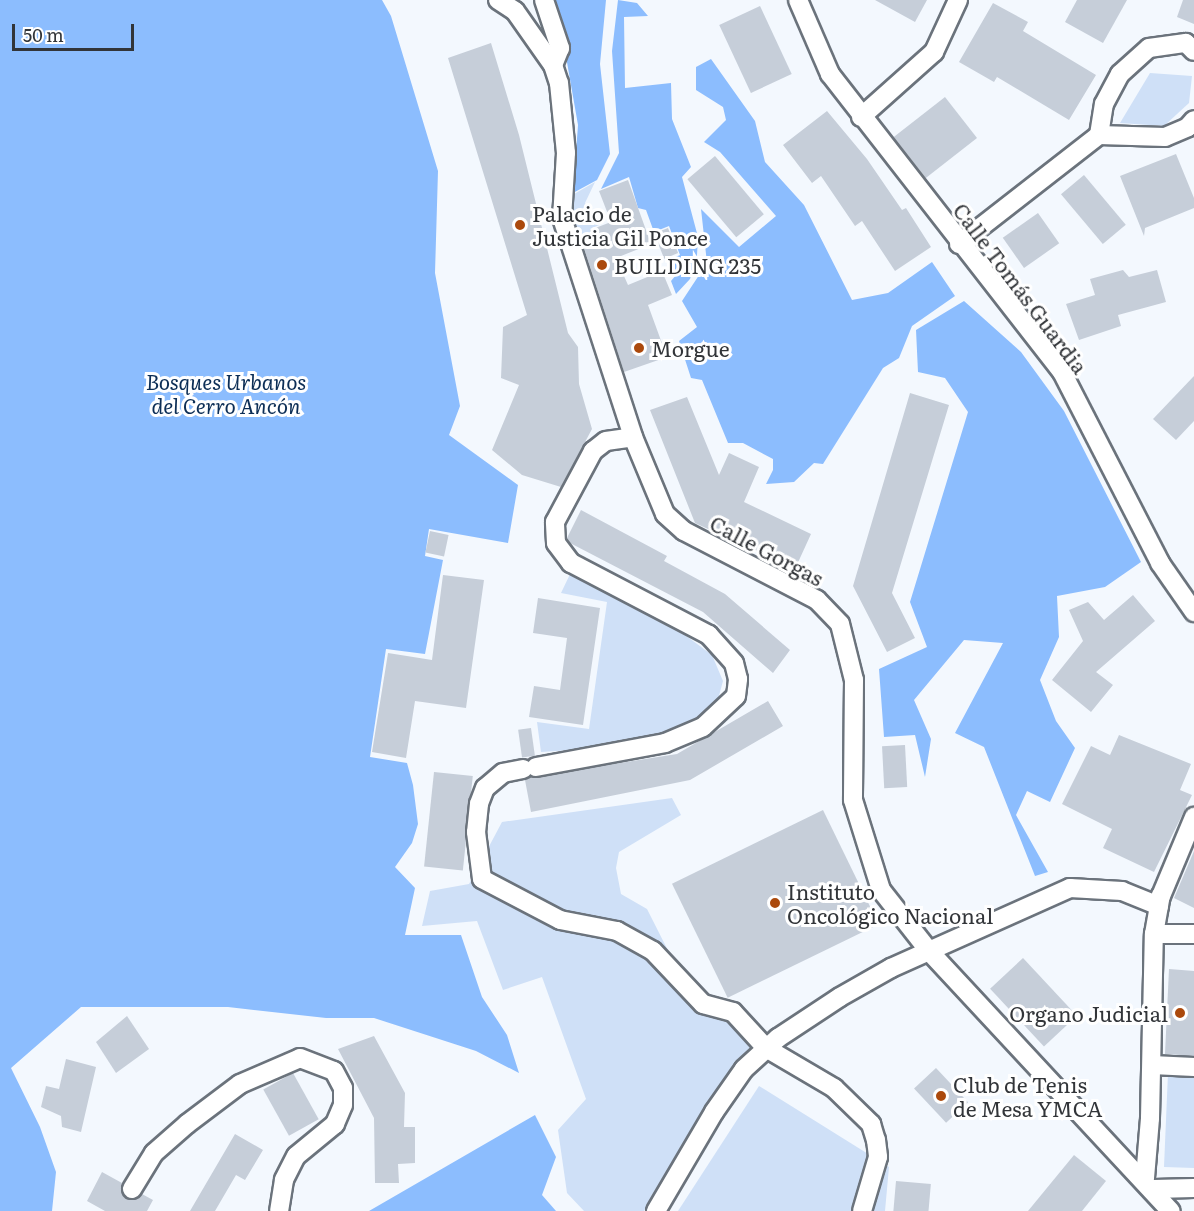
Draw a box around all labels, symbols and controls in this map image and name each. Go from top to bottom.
scale bar [15,12,136,50]
text: 50 m [23,21,64,48]
street label: Calle Tomás Guardia [949,198,1093,378]
place label: Palacio de Justicia Gil Ponce [532,200,708,250]
marker: Palacio de Justicia Gil Ponce [513,218,527,232]
place label: BUILDING 235 [614,252,761,278]
marker: BUILDING 235 [595,258,609,272]
place label: Morgue [651,335,730,361]
marker: Morgue [632,341,646,355]
park label: Bosques Urbanos del Cerro Ancón [146,368,306,418]
street label: Calle Gorgas [706,510,828,590]
place label: Instituto Oncológico Nacional [787,878,993,928]
marker: Instituto Oncológico Nacional [768,896,782,910]
place label: Organo Judicial [1009,1000,1168,1026]
marker: Organo Judicial [1173,1006,1187,1020]
place label: Club de Tenis de Mesa YMCA [953,1071,1102,1121]
marker: Club de Tenis de Mesa YMCA [934,1089,948,1103]

